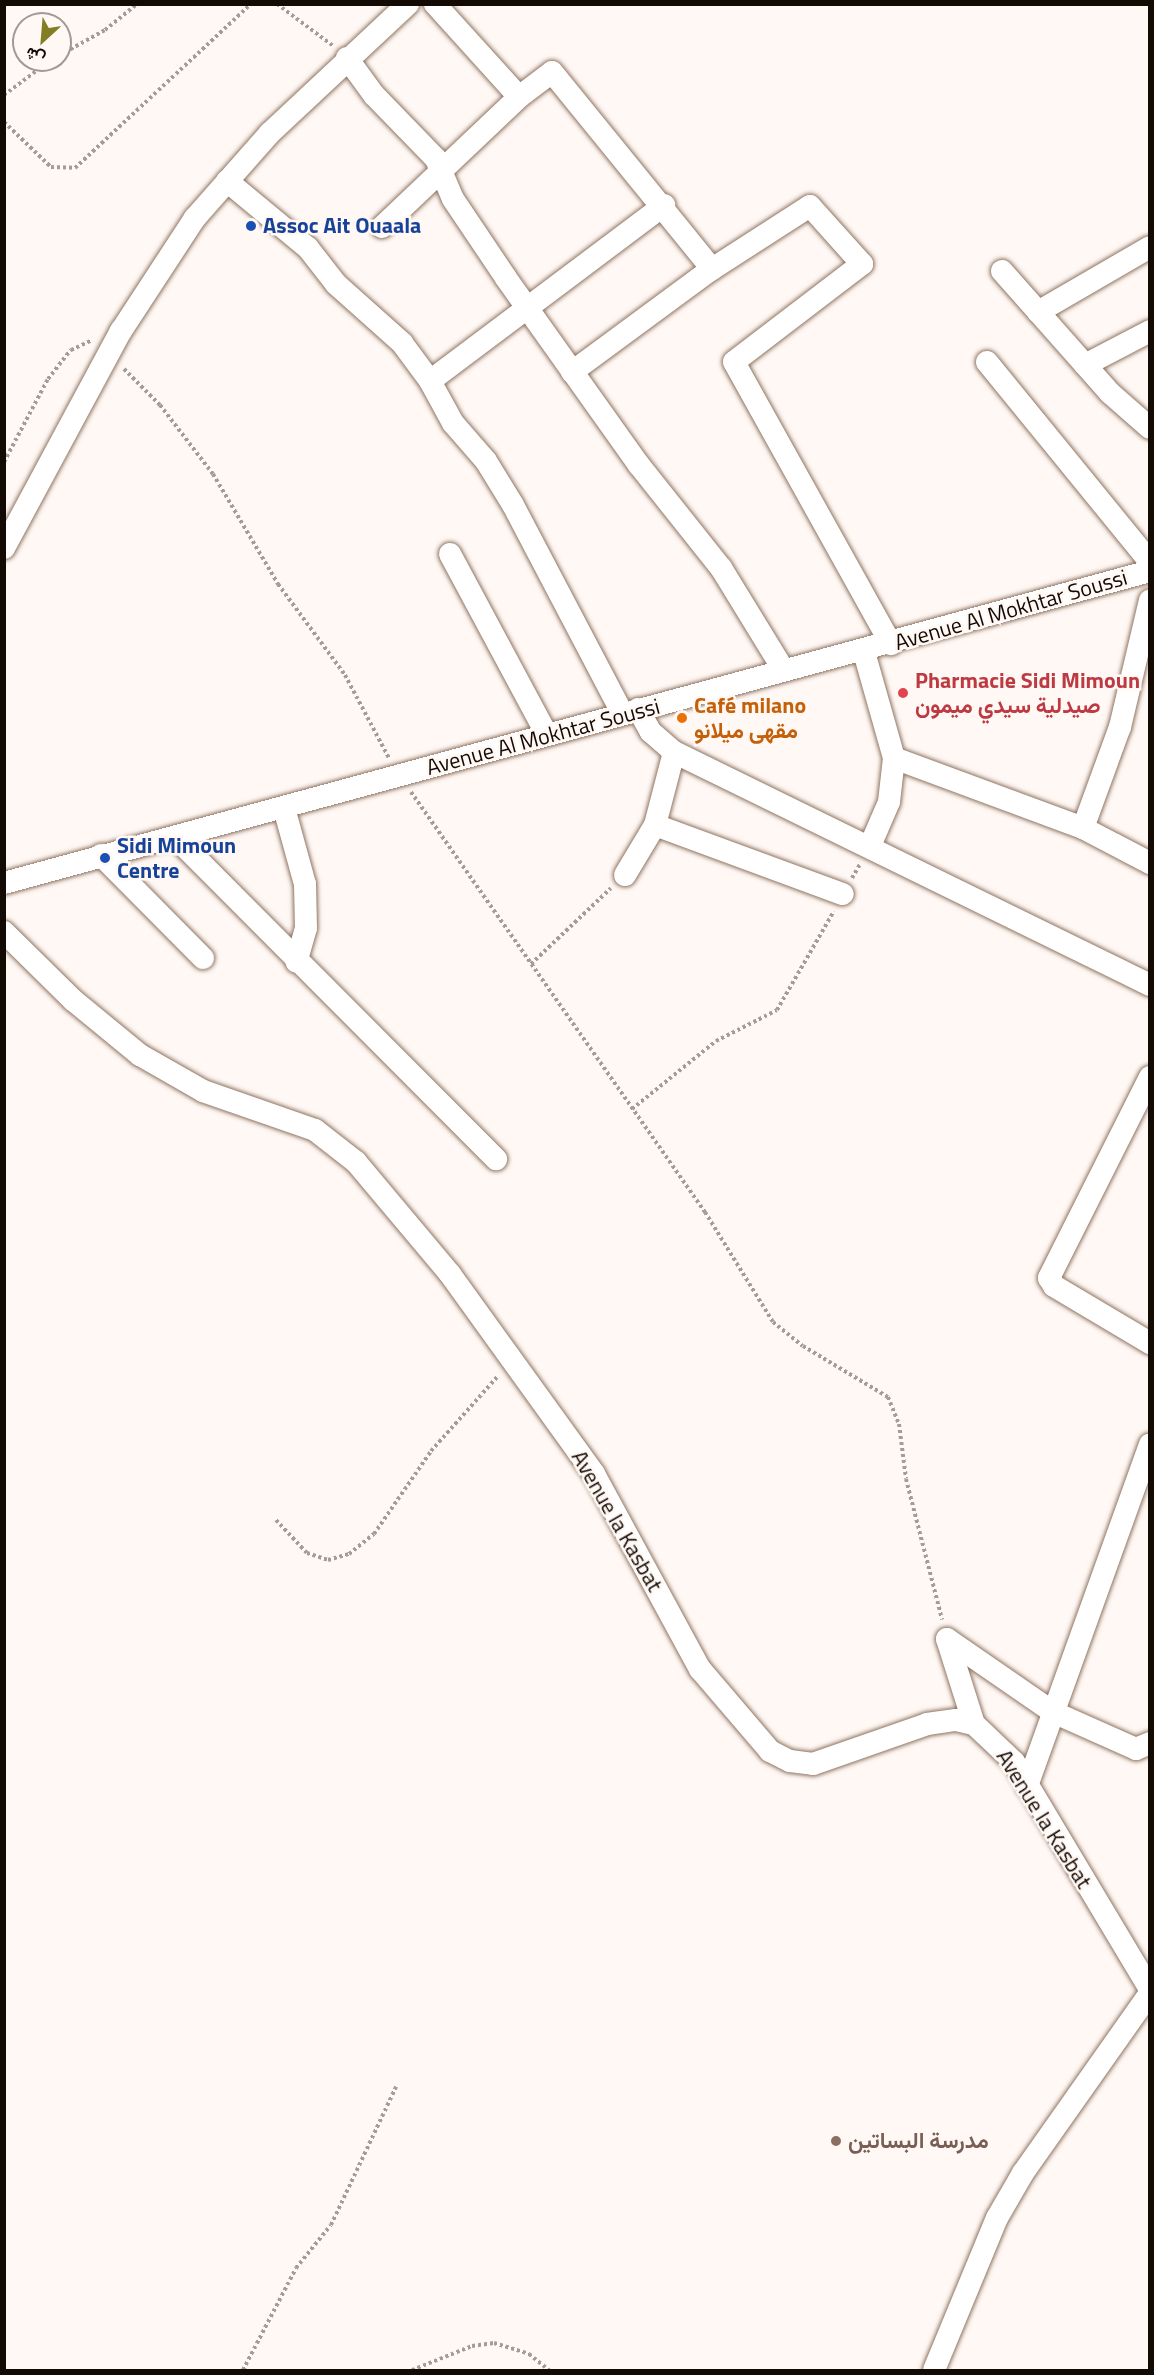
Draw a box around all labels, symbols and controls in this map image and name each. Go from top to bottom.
north arrow [12,12,72,72]
text: ش [21,41,49,71]
place label: Assoc Ait Ouaala [263,213,421,239]
marker: Assoc Ait Ouaala [244,219,258,233]
street label: Avenue Al Mokhtar Soussi [892,564,1130,656]
place label: Pharmacie Sidi Mimoun صيدلية سيدي ميمون [915,667,1140,718]
marker: Pharmacie Sidi Mimoun صيدلية سيدي ميمون [896,686,910,700]
place label: Café milano مقهى ميلانو [694,692,806,744]
street label: Avenue Al Mokhtar Soussi [423,693,663,781]
marker: Café milano مقهى ميلانو [675,711,689,725]
place label: Sidi Mimoun Centre [117,832,236,884]
marker: Sidi Mimoun Centre [98,851,112,865]
street label: Avenue la Kasbat [566,1446,668,1596]
street label: Avenue la Kasbat [991,1745,1097,1893]
place label: مدرسة البساتين [848,2128,989,2154]
marker: مدرسة البساتين [829,2134,843,2148]

